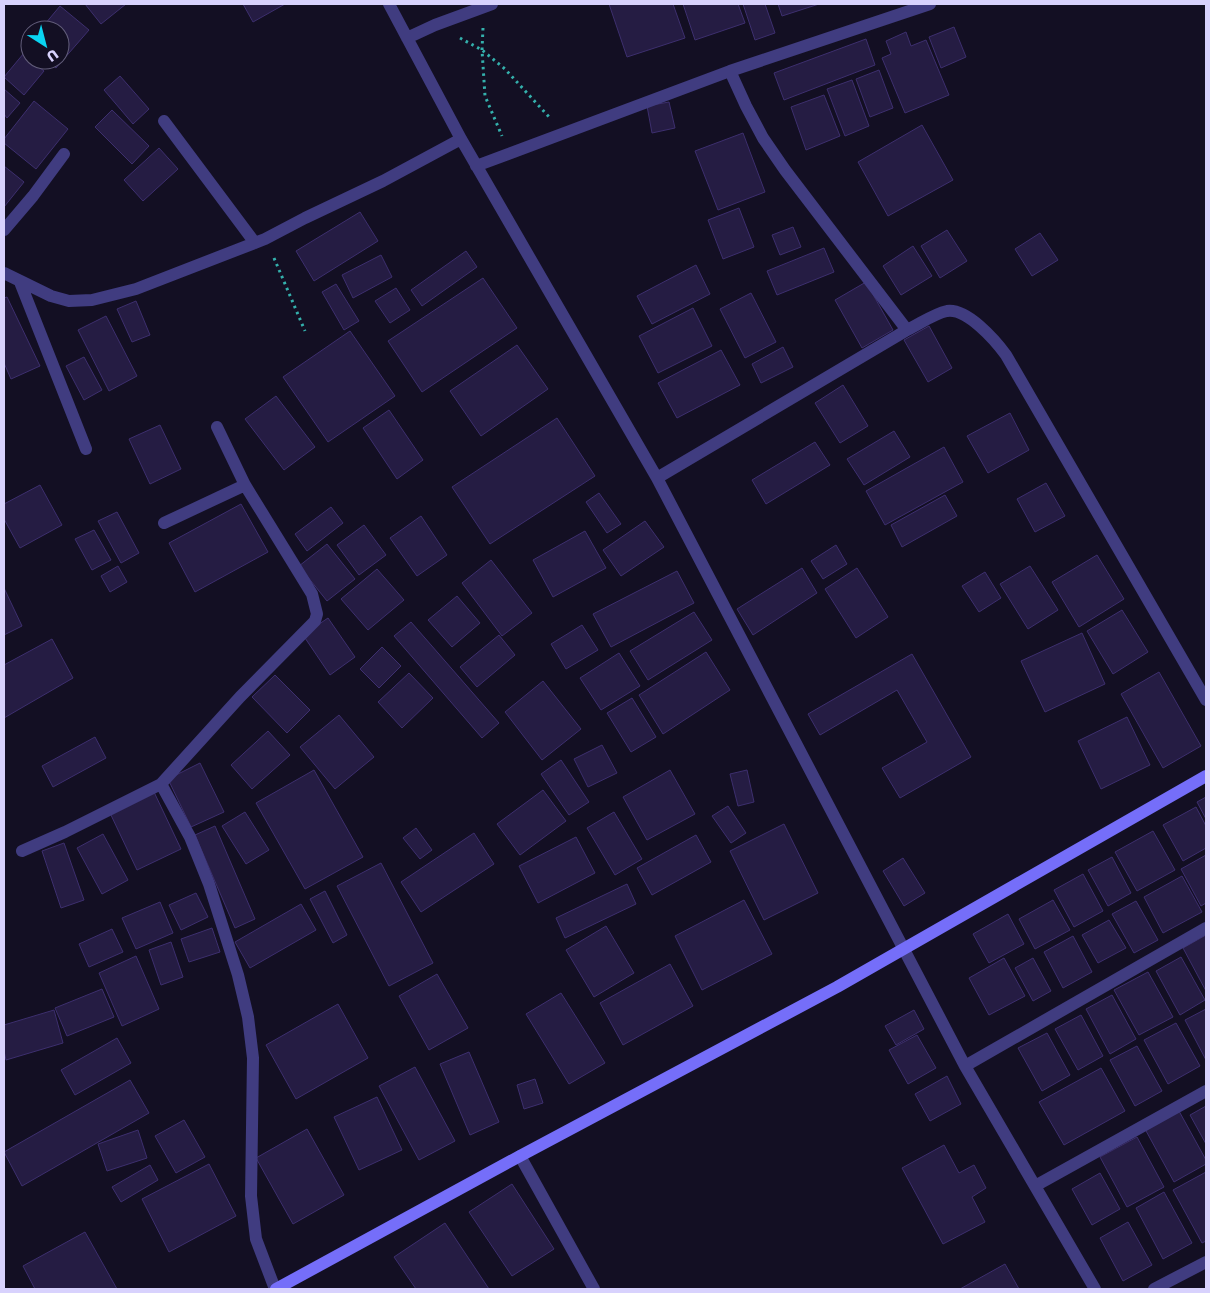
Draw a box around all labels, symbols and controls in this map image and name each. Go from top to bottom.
north arrow [20,20,70,70]
text: U [44,46,62,66]

